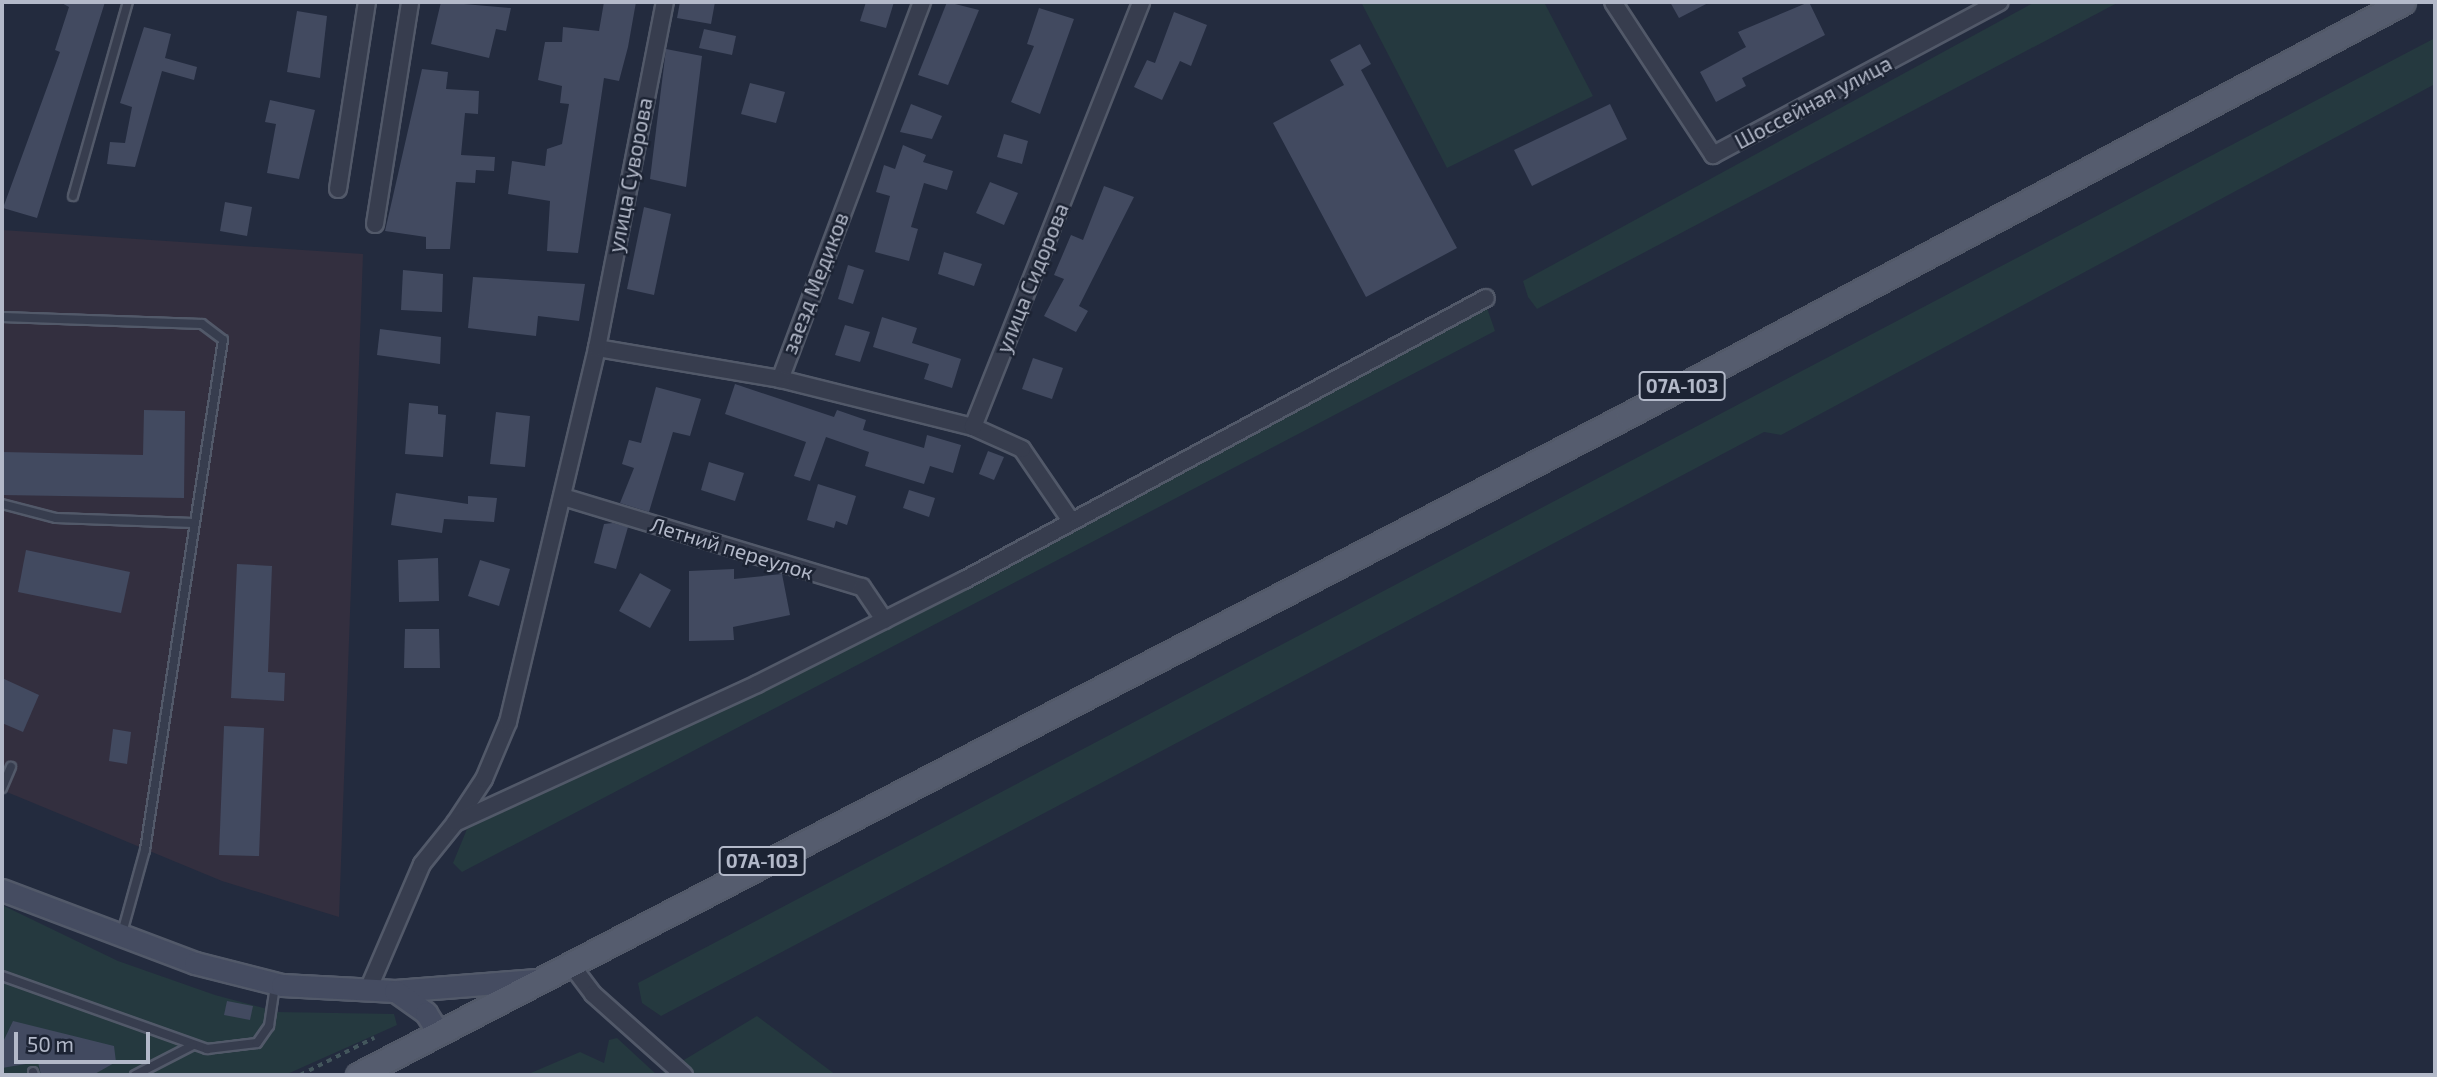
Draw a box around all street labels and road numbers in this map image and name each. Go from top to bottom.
street label: Шоссейная улица [1730,50,1896,154]
street label: улица Суворова [603,95,657,255]
street label: улица Сидорова [990,199,1074,357]
street label: заезд Медиков [776,209,854,357]
road number: 07А-103 [1638,370,1726,402]
street label: Летний переулок [648,511,816,585]
road number: 07А-103 [718,846,806,876]

